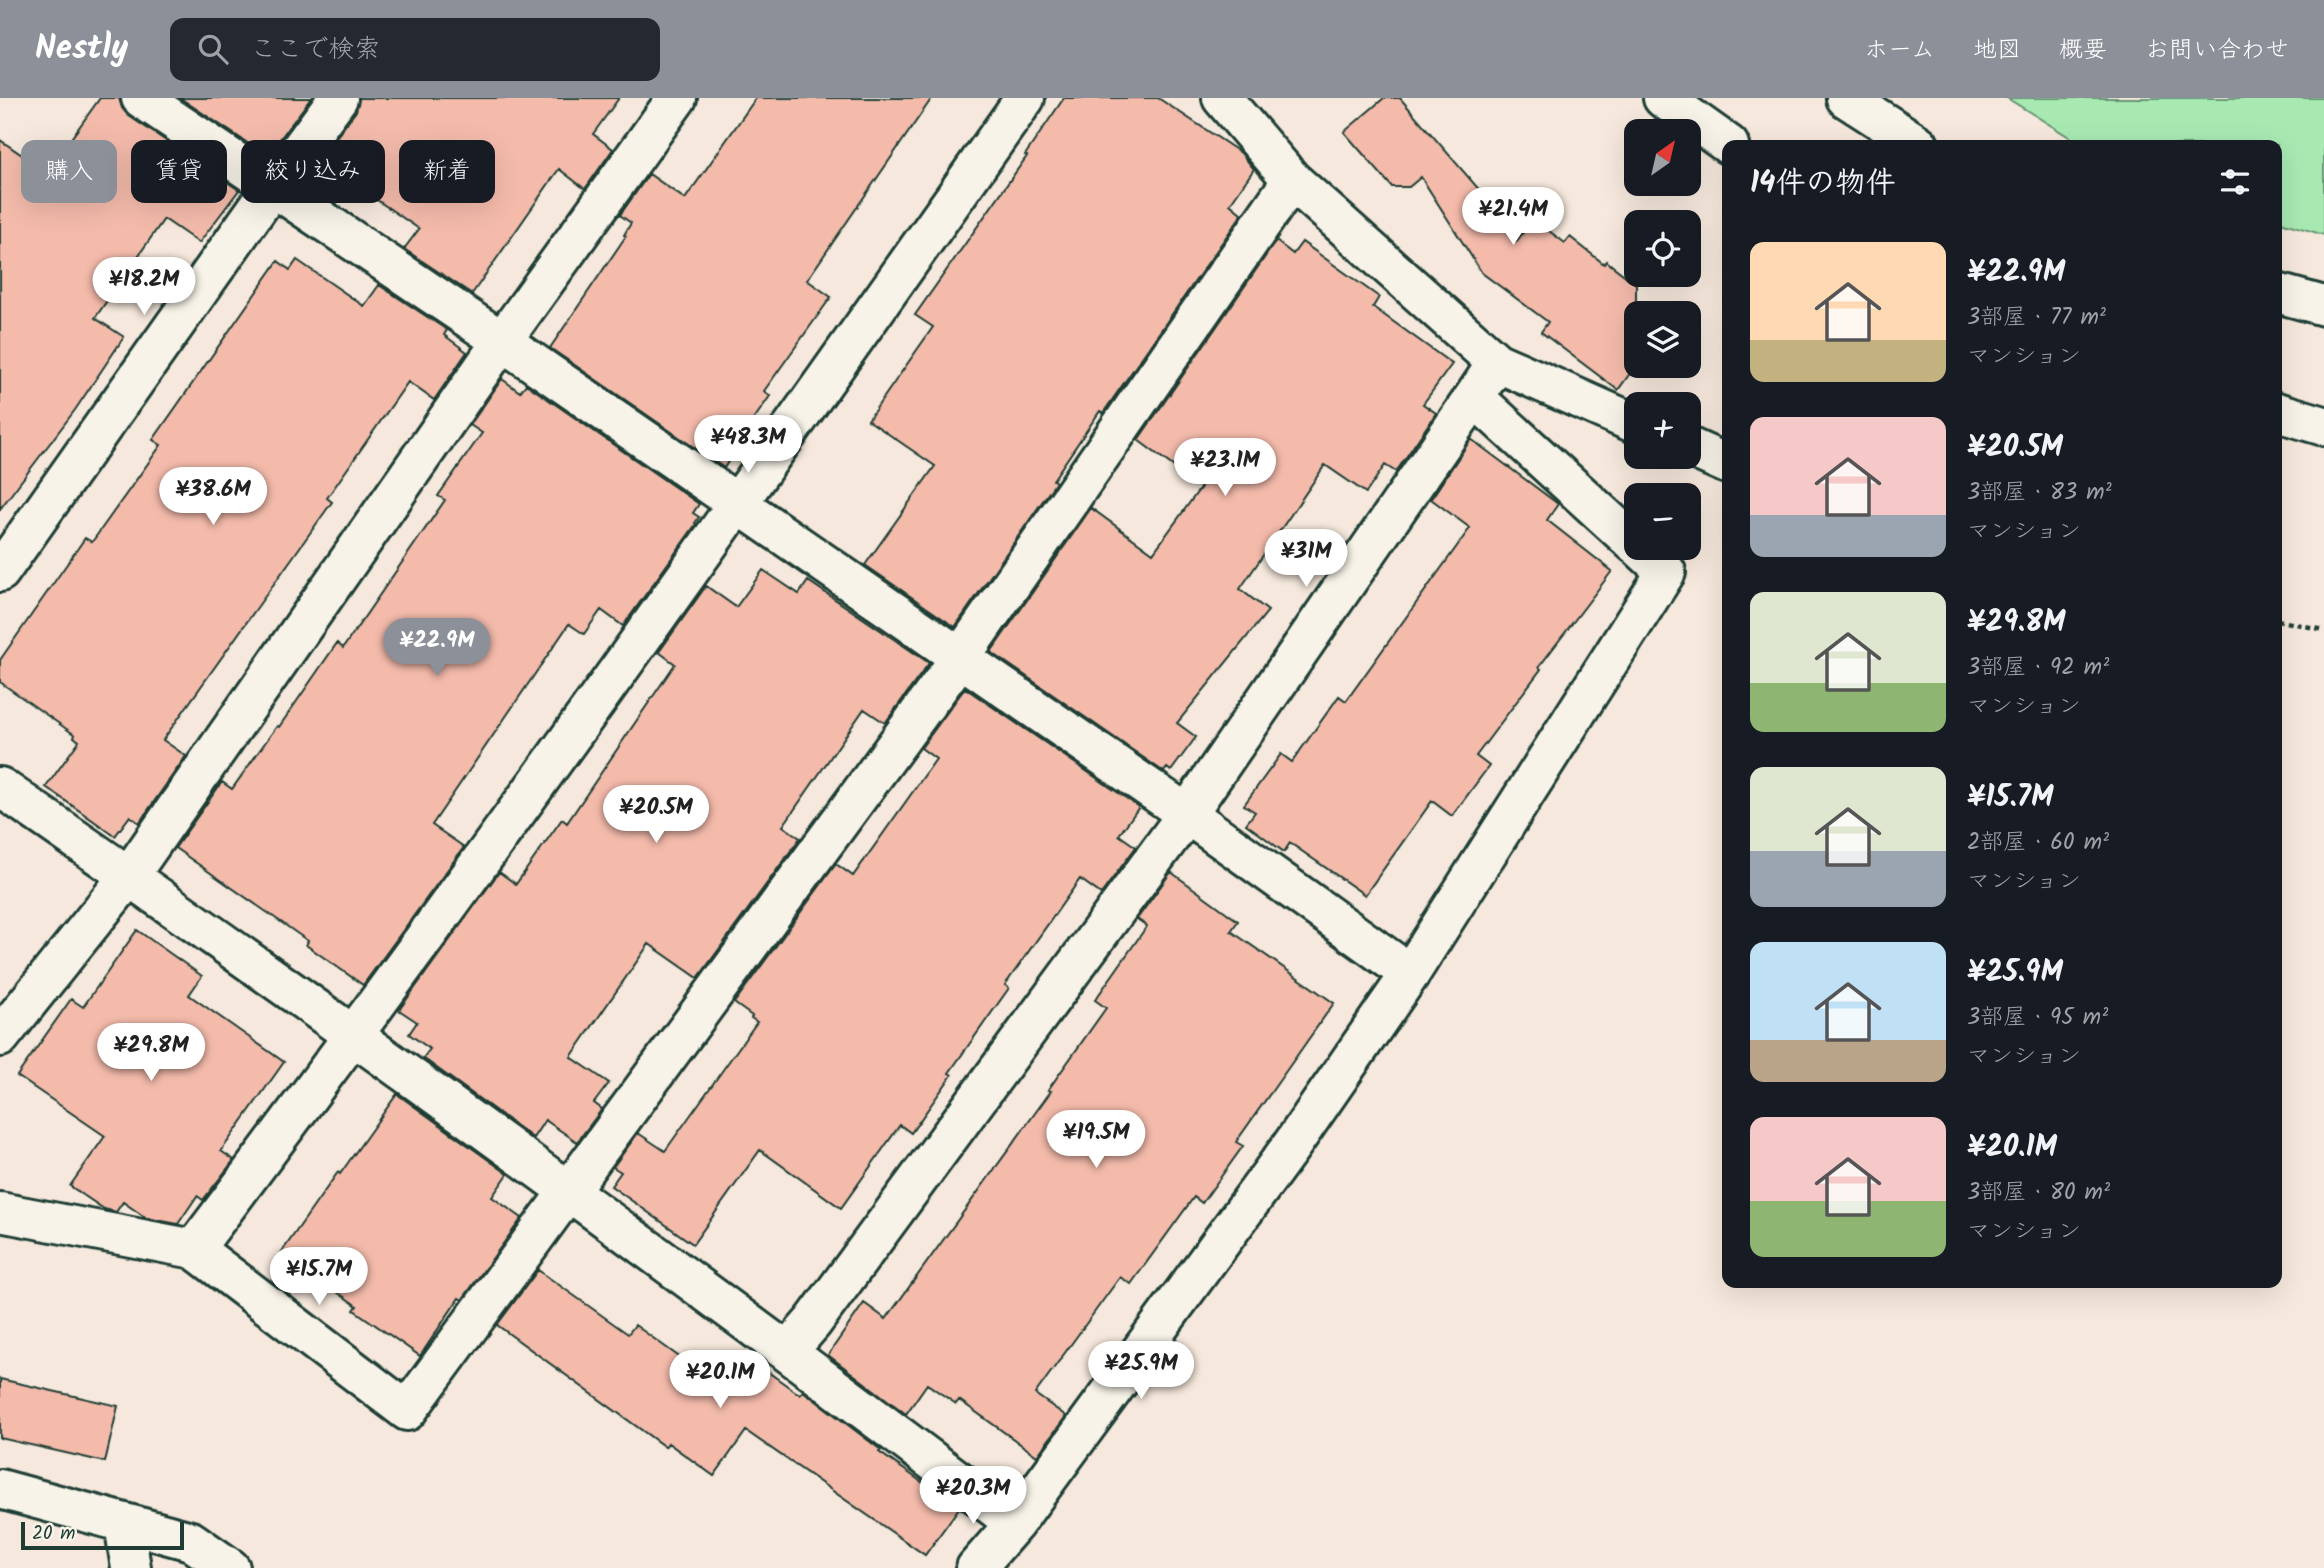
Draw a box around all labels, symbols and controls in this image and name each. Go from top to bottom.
search box [170,18,660,81]
text: Nestly [35,23,128,76]
text: ここで検索 [250,29,380,71]
icon: search [194,30,232,68]
text: ホーム [1864,31,1935,70]
text: 地図 [1973,31,2021,70]
text: 概要 [2059,31,2107,70]
text: お問い合わせ [2145,31,2289,70]
north arrow [1624,119,1701,196]
map controls [1624,119,1701,560]
chip: 購入 [21,140,117,203]
chip: 賃貸 [131,140,227,203]
chip: 絞り込み [241,140,385,203]
chip: 新着 [399,140,495,203]
text: 14件の物件 [1750,160,1895,208]
icon: filters [2216,163,2254,201]
pin: ¥21.4M [1456,188,1570,247]
text: ¥21.4M [1478,192,1548,228]
button: locate [1624,210,1701,287]
text: ¥22.9M [1967,249,2065,297]
pin: ¥18.2M [87,258,201,317]
text: ¥18.2M [109,262,179,298]
icon: home [1806,270,1890,354]
text: 3部屋 · 77 m² [1967,300,2106,336]
button: layers [1624,301,1701,378]
text: マンション [1967,339,2081,375]
button: + [1624,392,1701,469]
pin: ¥48.3M [691,416,805,475]
text: ¥48.3M [710,420,786,456]
text: ¥20.5M [1967,424,2063,472]
pin: ¥23.1M [1168,438,1282,498]
text: ¥23.1M [1190,443,1260,479]
icon: home [1806,445,1890,529]
pin: ¥38.6M [156,468,270,527]
text: ¥38.6M [175,472,251,508]
text: 3部屋 · 83 m² [1967,475,2112,511]
button: − [1624,483,1701,560]
text: マンション [1967,514,2081,550]
pin: ¥31M [1265,530,1347,589]
text: ¥31M [1280,534,1332,570]
text: ¥29.8M [1967,599,2066,647]
pin: ¥22.9M [380,618,494,678]
icon: home [1806,620,1890,704]
text: ¥22.9M [399,623,475,659]
text: 3部屋 · 92 m² [1967,650,2109,686]
text: マンション [1967,689,2081,725]
text: ¥15.7M [1967,774,2054,822]
pin: ¥20.5M [599,786,713,845]
text: ¥20.5M [619,790,693,826]
icon: home [1806,795,1890,879]
text: 2部屋 · 60 m² [1967,825,2109,861]
text: マンション [1967,864,2081,900]
text: ¥25.9M [1967,949,2063,997]
icon: home [1806,970,1890,1054]
text: 3部屋 · 95 m² [1967,1000,2108,1036]
pin: ¥29.8M [94,1024,208,1083]
text: ¥29.8M [113,1028,189,1064]
text: マンション [1967,1039,2081,1075]
pin: ¥19.5M [1039,1110,1153,1170]
text: ¥19.5M [1062,1115,1130,1151]
text: ¥20.1M [1967,1124,2057,1172]
icon: home [1806,1145,1890,1229]
text: 3部屋 · 80 m² [1967,1175,2110,1211]
text: マンション [1967,1214,2081,1250]
pin: ¥15.7M [262,1248,376,1307]
text: ¥15.7M [286,1252,352,1288]
pin: ¥25.9M [1084,1342,1198,1401]
text: ¥25.9M [1104,1346,1178,1382]
pin: ¥20.1M [663,1350,777,1410]
text: ¥20.1M [685,1355,755,1391]
pin: ¥20.3M [916,1466,1030,1526]
text: ¥20.3M [936,1471,1010,1507]
scale bar [21,1519,184,1551]
text: 20 m [32,1519,75,1549]

